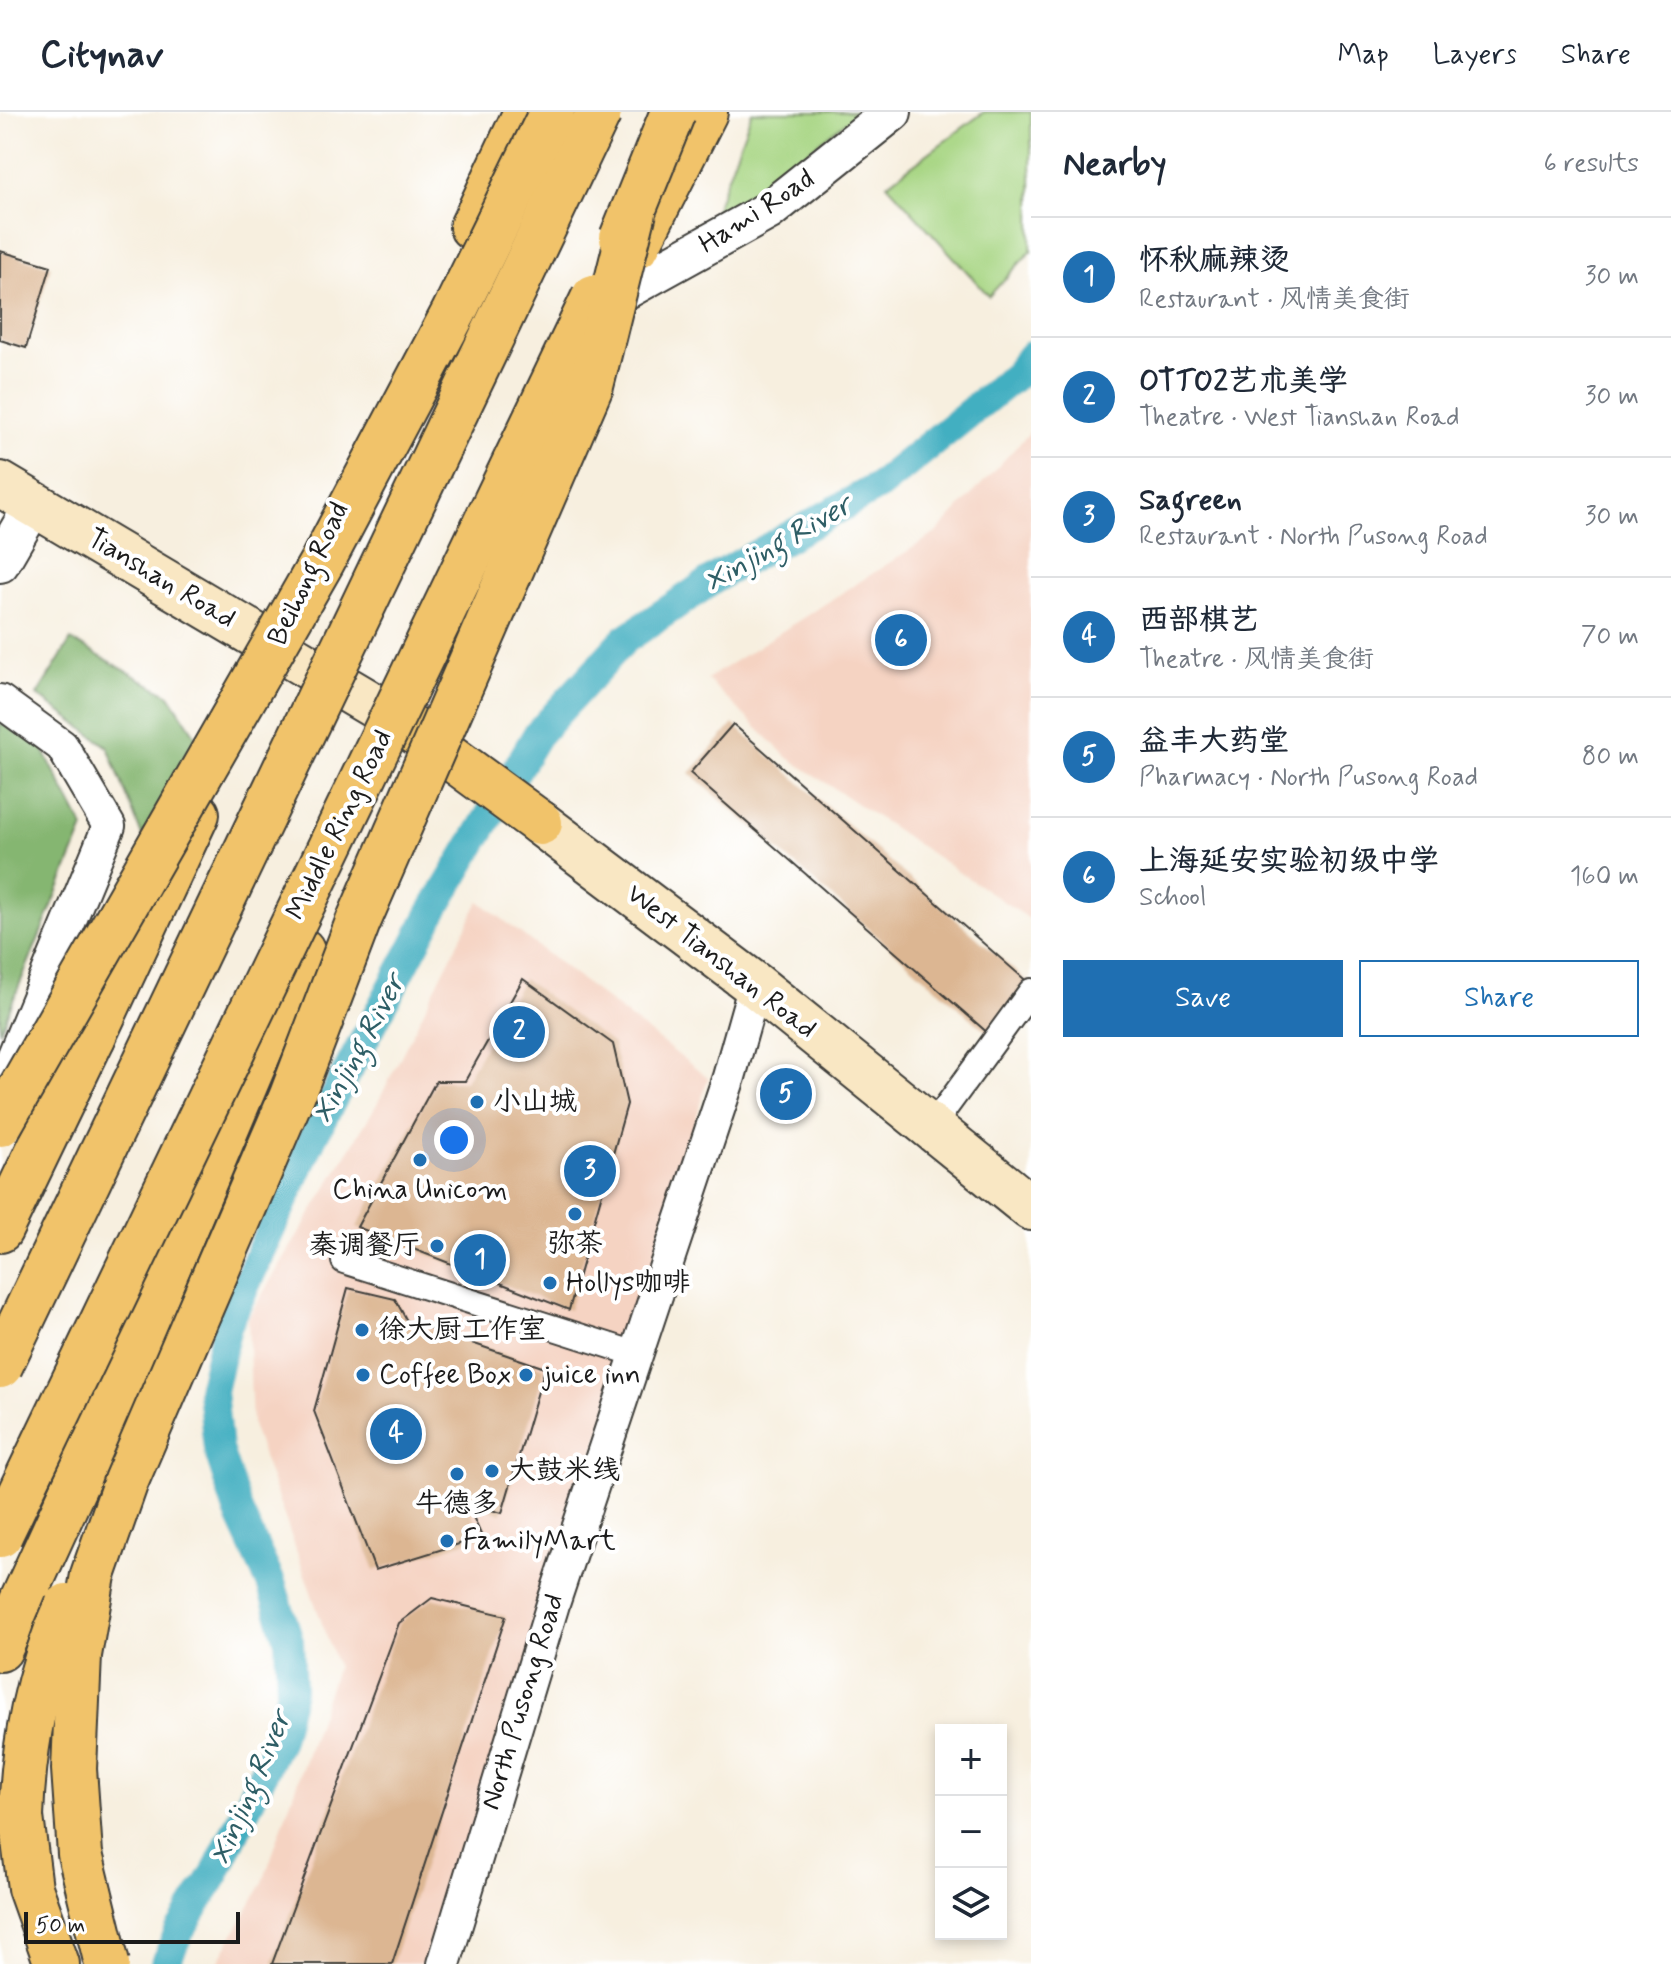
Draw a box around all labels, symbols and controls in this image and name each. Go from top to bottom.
text: Citynav [40,31,164,80]
text: Map [1338,37,1389,74]
text: Layers [1433,37,1517,74]
text: Share [1561,37,1631,74]
text: Nearby [1063,142,1167,187]
text: 6 results [1544,147,1639,181]
street label: Hami Road [692,161,822,263]
text: 怀秋麻辣烫 [1139,241,1289,280]
text: 1 [1083,260,1095,294]
text: 30 m [1585,260,1639,294]
text: Restaurant · 风情美食街 [1139,283,1410,317]
text: OTTO2艺术美学 [1139,362,1348,401]
text: 2 [1083,380,1095,414]
text: 30 m [1585,380,1639,414]
text: Theatre · West Tianshan Road [1139,401,1459,435]
text: Sagreen [1139,481,1242,520]
water label: Xinjing River [698,485,863,605]
street label: Beihong Road [260,496,361,653]
text: 3 [1083,500,1095,534]
text: 30 m [1585,500,1639,534]
street label: Tianshan Road [80,520,242,638]
text: Restaurant · North Pusong Road [1139,520,1488,554]
text: 西部棋艺 [1139,601,1259,640]
pin: 6 [875,610,927,670]
text: 4 [1081,620,1097,654]
text: 70 m [1581,620,1639,654]
text: Theatre · 风情美食街 [1139,643,1374,677]
text: 益丰大药堂 [1139,722,1289,761]
street label: Middle Ring Road [278,724,402,926]
text: 5 [1081,740,1097,774]
text: 80 m [1582,740,1639,774]
text: Pharmacy · North Pusong Road [1139,761,1478,795]
text: 上海延安实验初级中学 [1139,842,1439,881]
text: 6 [1082,860,1096,894]
text: 160 m [1570,860,1639,894]
street label: West Tianshan Road [618,876,824,1048]
text: School [1139,881,1206,915]
button: Save [1063,960,1343,1037]
button: Share [1359,960,1639,1037]
water label: Xinjing River [304,965,420,1132]
pin: 2 [493,1002,545,1062]
pin: 5 [760,1064,812,1124]
place label: 小山城 [493,1084,577,1121]
marker: 小山城 [468,1093,486,1111]
your location [434,1120,474,1160]
pin: 3 [564,1141,616,1201]
marker: China Unicom [411,1151,429,1169]
place label: China Unicom [332,1172,508,1209]
marker: 弥茶 [566,1205,584,1223]
place label: 弥茶 [547,1226,603,1263]
place label: 秦调餐厅 [309,1228,421,1265]
pin: 1 [454,1230,506,1290]
marker: 秦调餐厅 [428,1237,446,1255]
place label: Hollys咖啡 [566,1265,690,1302]
marker: Hollys咖啡 [541,1274,559,1292]
place label: 徐大厨工作室 [378,1312,546,1349]
marker: 徐大厨工作室 [353,1321,371,1339]
place label: Coffee Box [379,1357,511,1394]
place label: juice inn [541,1357,641,1394]
marker: Coffee Box [354,1366,372,1384]
marker: juice inn [517,1366,535,1384]
pin: 4 [370,1404,422,1464]
place label: 大鼓米线 [508,1453,620,1490]
marker: 大鼓米线 [483,1462,501,1480]
marker: 牛德多 [448,1465,466,1483]
place label: 牛德多 [415,1486,499,1523]
place label: FamilyMart [463,1523,616,1560]
marker: FamilyMart [438,1532,456,1550]
street label: North Pusong Road [473,1590,573,1814]
water label: Xinjing River [201,1702,306,1872]
map controls [935,1724,1007,1940]
button: + [935,1724,1007,1796]
button: − [935,1796,1007,1868]
button: layers [935,1868,1007,1940]
scale bar [24,1908,240,1944]
text: 50 m [36,1912,85,1940]

